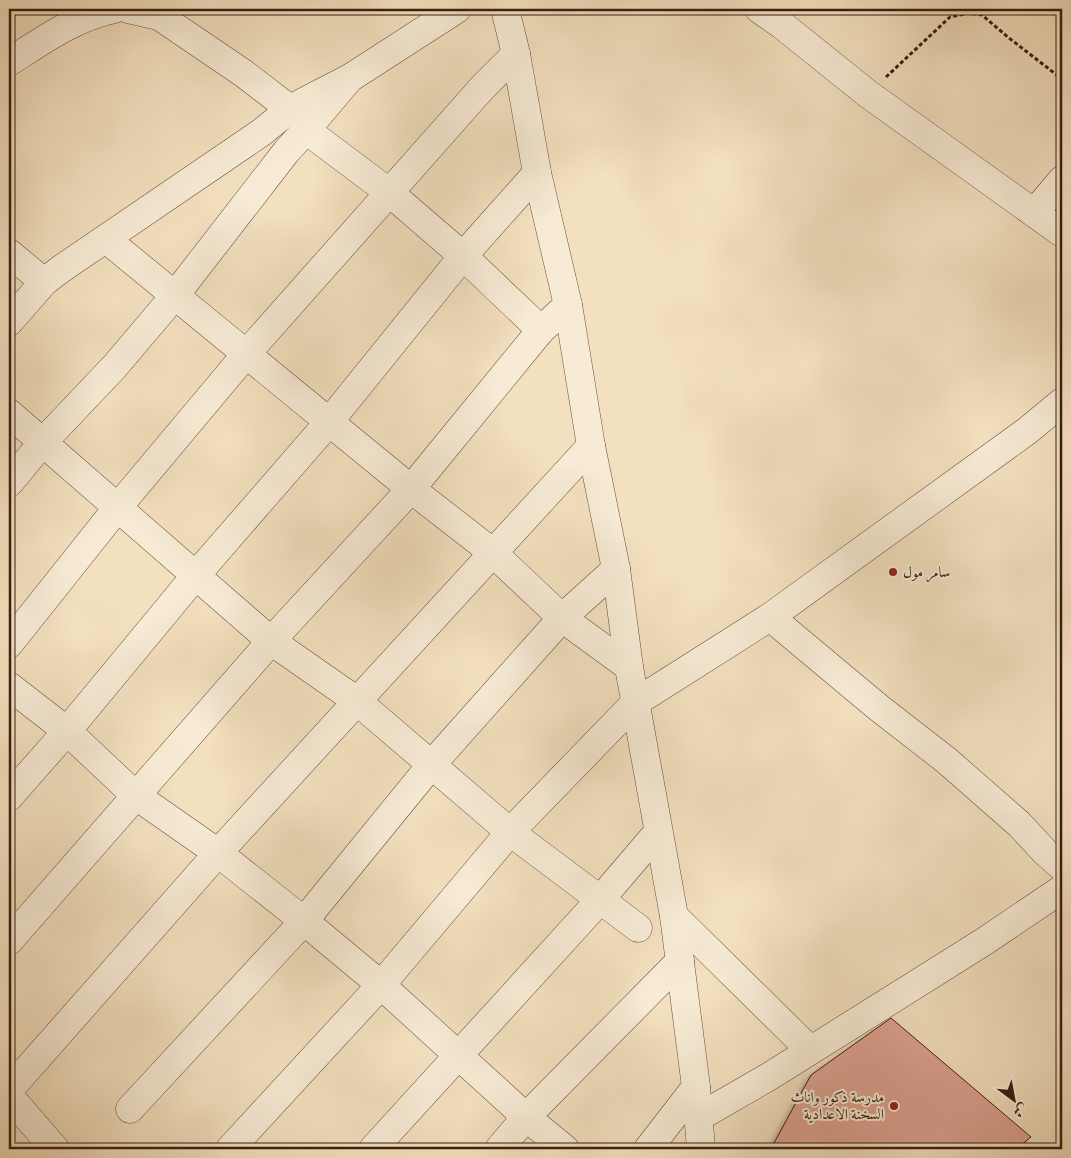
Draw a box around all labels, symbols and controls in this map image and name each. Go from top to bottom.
place label: سامر مول [903,563,950,583]
marker: سامر مول [887,566,899,578]
north arrow [988,1076,1038,1126]
place label: مدرسة ذكور واناث السخنة الاعدادية [790,1088,884,1124]
text: ش [1010,1099,1031,1122]
marker: مدرسة ذكور واناث السخنة الاعدادية [888,1100,900,1112]

